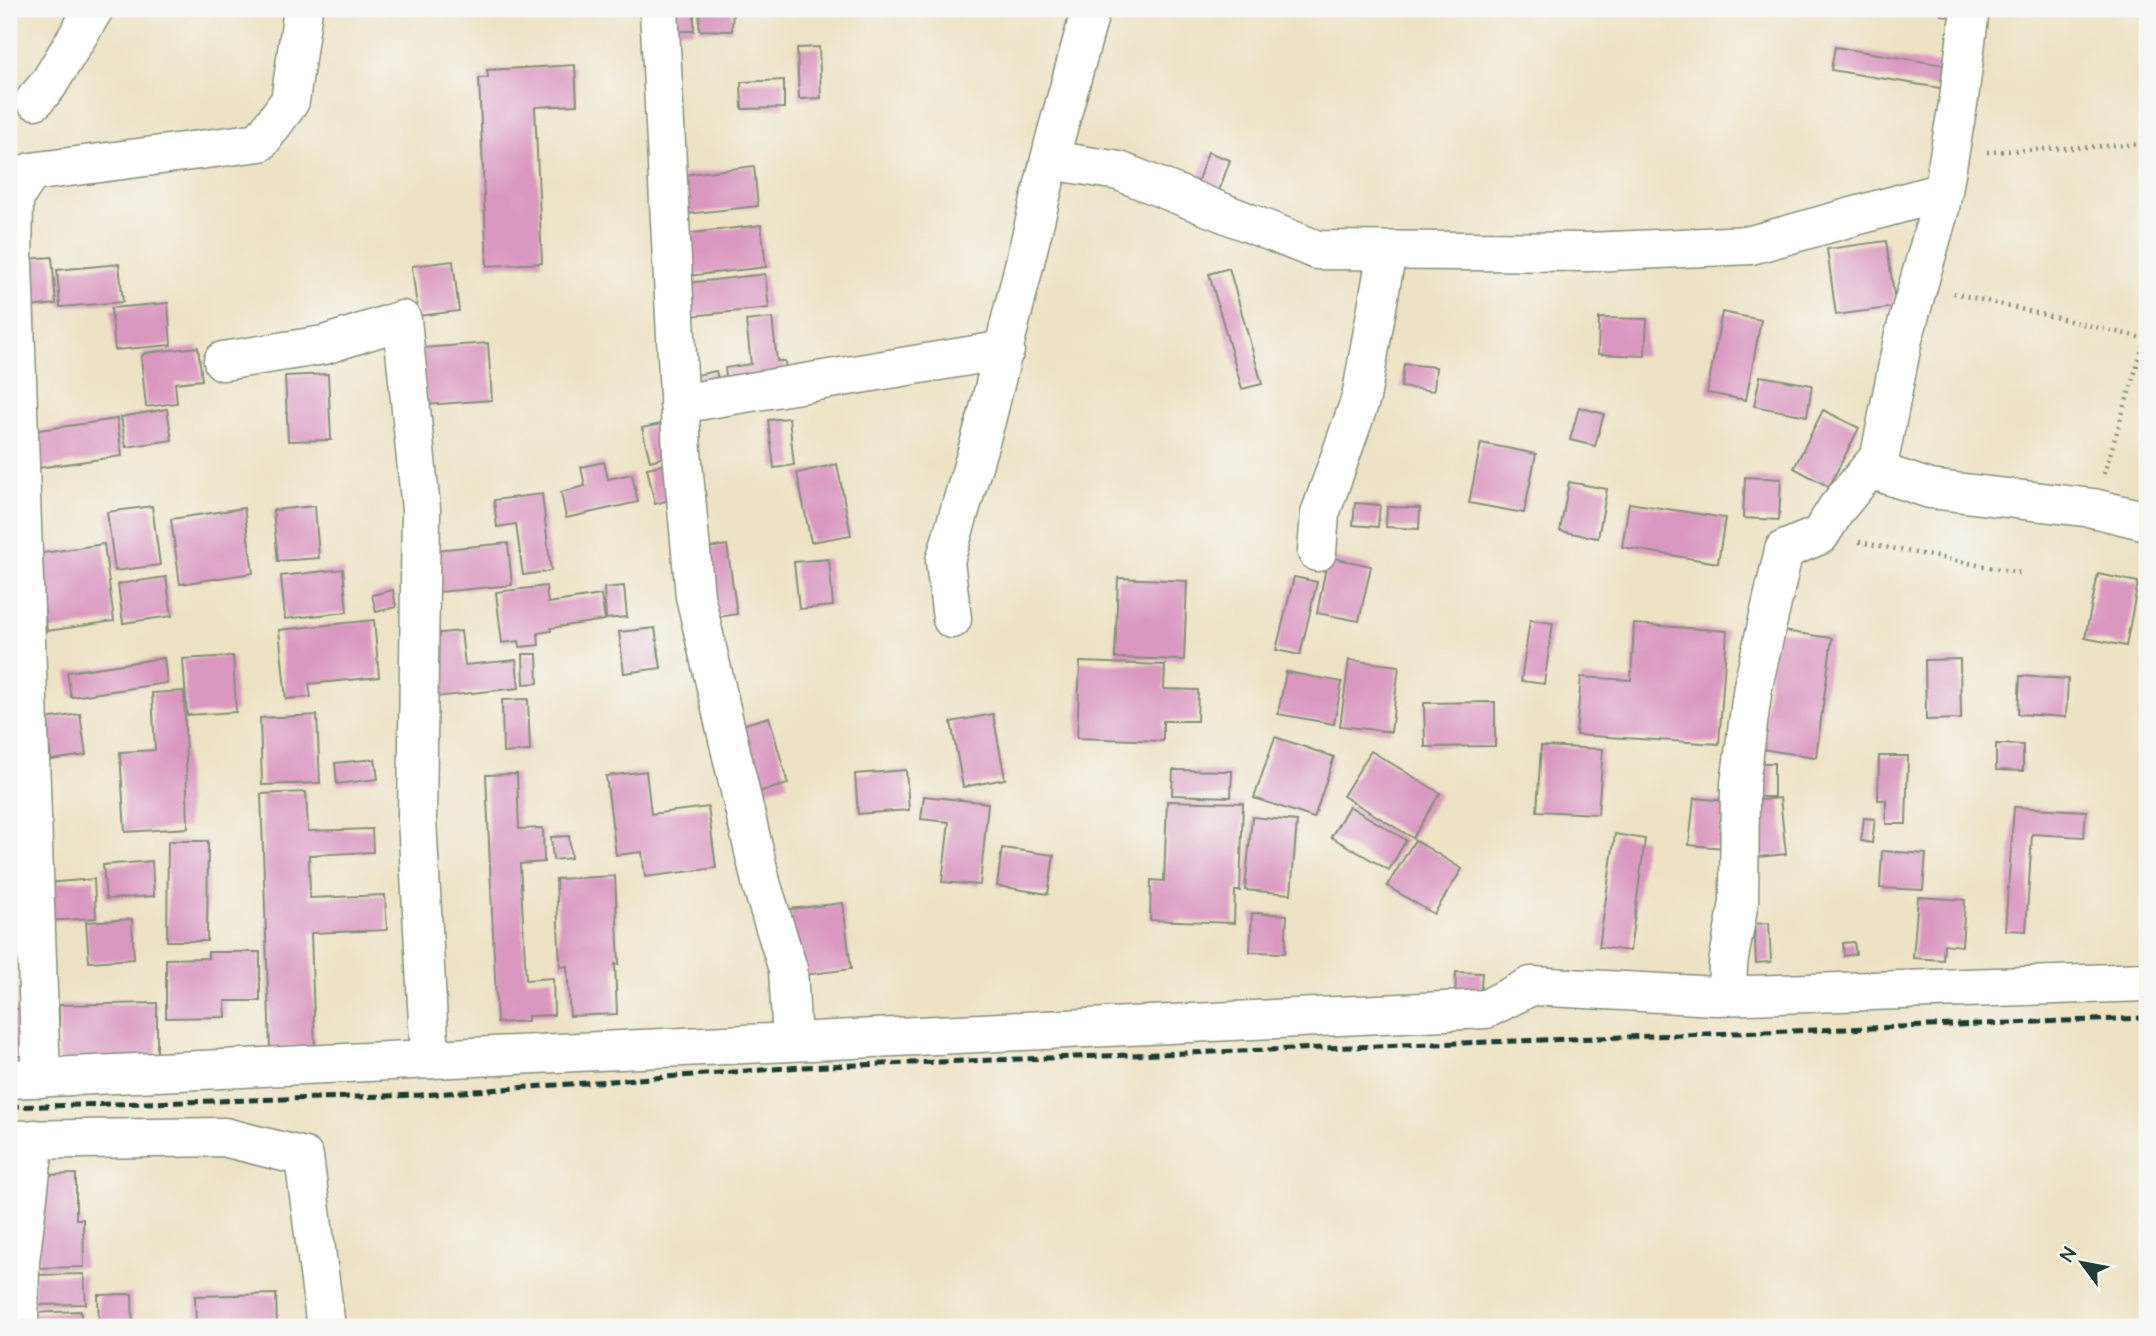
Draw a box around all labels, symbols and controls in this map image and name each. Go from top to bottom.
north arrow [2048,1228,2118,1298]
text: N [2054,1243,2084,1267]

